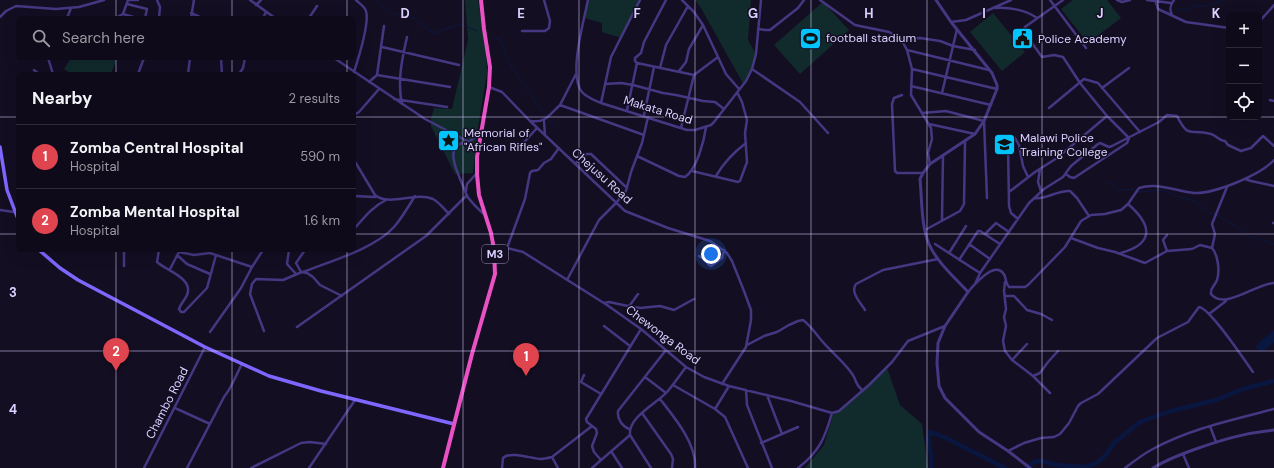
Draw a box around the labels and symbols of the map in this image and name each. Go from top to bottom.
text: D [400,5,410,22]
text: E [517,5,525,22]
text: F [633,5,641,22]
text: G [748,5,758,22]
text: H [864,5,874,22]
text: I [982,5,986,22]
text: J [1096,5,1104,22]
text: K [1212,5,1221,22]
sports icon: football stadium [798,25,824,51]
public building icon: Police Academy [1009,26,1035,52]
place label: football stadium [826,30,916,46]
place label: Police Academy [1038,31,1127,47]
street label: Makata Road [622,92,694,128]
place label: Memorial of "African Rifles" [464,125,543,155]
place icon: Memorial of "African Rifles" [435,127,461,153]
place label: Malawi Police Training College [1020,130,1108,160]
school or university icon: Malawi Police Training College [992,132,1018,158]
street label: Chejusu Road [568,145,636,207]
your location [701,244,721,264]
road number: M3 [482,245,508,263]
text: 3 [9,284,17,301]
street label: Chewonga Road [622,302,704,368]
pin: 2 [103,338,129,371]
pin: 1 [513,343,539,376]
street label: Chambo Road [142,364,192,442]
text: 4 [9,401,17,418]

